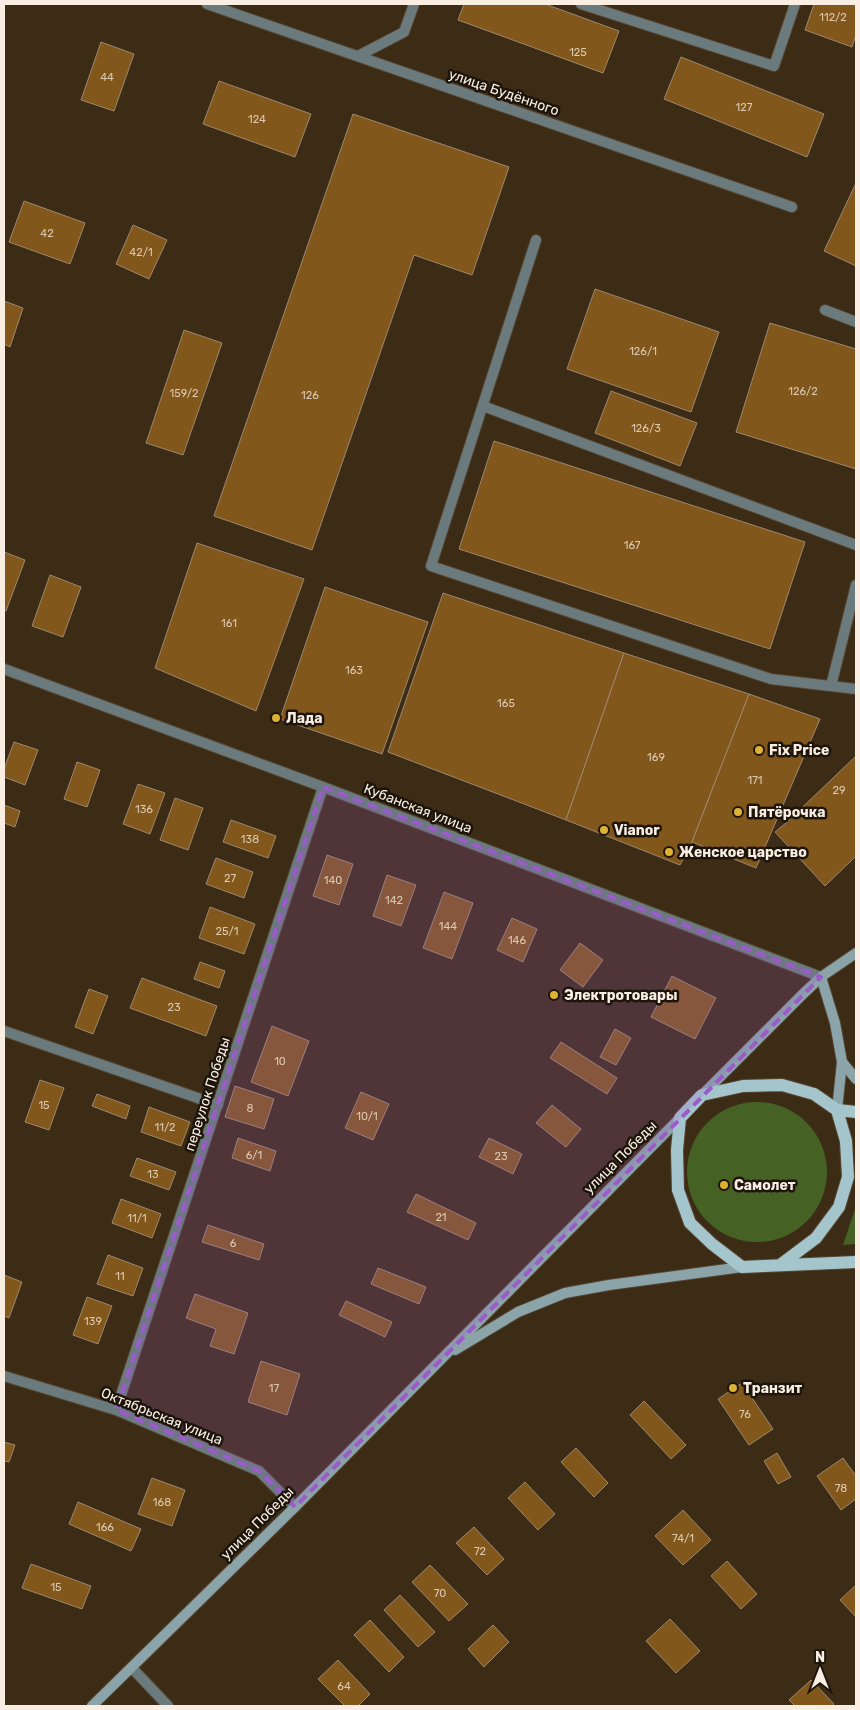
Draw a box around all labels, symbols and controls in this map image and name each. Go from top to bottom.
house number: 112/2 [819,11,847,24]
house number: 125 [569,46,587,59]
street label: улица Будённого [446,66,561,119]
house number: 44 [100,71,114,84]
house number: 127 [736,101,753,114]
house number: 124 [248,113,266,126]
house number: 42 [40,227,54,240]
house number: 42/1 [129,246,153,259]
house number: 126/1 [629,345,657,358]
house number: 126/2 [788,385,818,398]
house number: 159/2 [170,387,198,400]
house number: 126 [301,389,319,402]
house number: 126/3 [631,422,661,435]
house number: 167 [624,539,641,552]
house number: 161 [221,617,237,630]
house number: 163 [345,664,363,677]
house number: 165 [497,697,515,710]
place label: Лада [286,710,322,727]
marker: Лада [270,712,282,724]
place label: Fix Price [769,742,829,759]
marker: Fix Price [753,744,765,756]
house number: 169 [647,751,665,764]
house number: 171 [747,774,763,787]
street label: Кубанская улица [361,780,474,837]
house number: 29 [833,784,845,797]
house number: 136 [135,803,153,816]
place label: Пятёрочка [748,804,825,821]
marker: Пятёрочка [732,806,744,818]
place label: Vianor [614,822,660,839]
marker: Vianor [598,824,610,836]
house number: 138 [241,833,259,846]
place label: Женское царство [679,844,807,861]
marker: Женское царство [663,846,675,858]
house number: 27 [224,872,236,885]
house number: 140 [324,874,342,887]
house number: 142 [385,894,403,907]
house number: 144 [439,920,457,933]
house number: 25/1 [216,925,238,938]
house number: 146 [508,934,526,947]
place label: Электротовары [564,987,677,1004]
marker: Электротовары [548,989,560,1001]
house number: 23 [167,1001,181,1014]
street label: переулок Победы [181,1035,234,1153]
house number: 10 [274,1055,286,1068]
house number: 15 [38,1099,50,1112]
house number: 8 [247,1102,254,1115]
house number: 10/1 [356,1110,378,1123]
street label: улица Победы [580,1117,660,1197]
house number: 11/2 [154,1121,176,1134]
house number: 6/1 [246,1149,262,1162]
house number: 23 [494,1150,508,1163]
house number: 13 [147,1168,159,1181]
place label: Самолет [734,1177,796,1194]
marker: Самолет [718,1179,730,1191]
house number: 21 [435,1211,447,1224]
house number: 11/1 [127,1212,147,1225]
house number: 6 [230,1237,237,1250]
house number: 11 [115,1270,125,1283]
house number: 139 [84,1315,102,1328]
place label: Транзит [743,1380,803,1397]
house number: 17 [269,1382,280,1395]
marker: Транзит [727,1382,739,1394]
street label: Октябрьская улица [99,1384,225,1449]
house number: 76 [739,1408,751,1421]
house number: 78 [835,1482,847,1495]
street label: улица Победы [217,1483,297,1563]
house number: 168 [153,1496,171,1509]
house number: 166 [96,1521,114,1534]
house number: 74/1 [672,1532,694,1545]
house number: 72 [474,1545,486,1558]
house number: 15 [50,1581,62,1594]
house number: 70 [434,1587,446,1600]
north arrow [795,1645,845,1695]
text: N [815,1649,825,1666]
house number: 64 [337,1680,351,1693]

